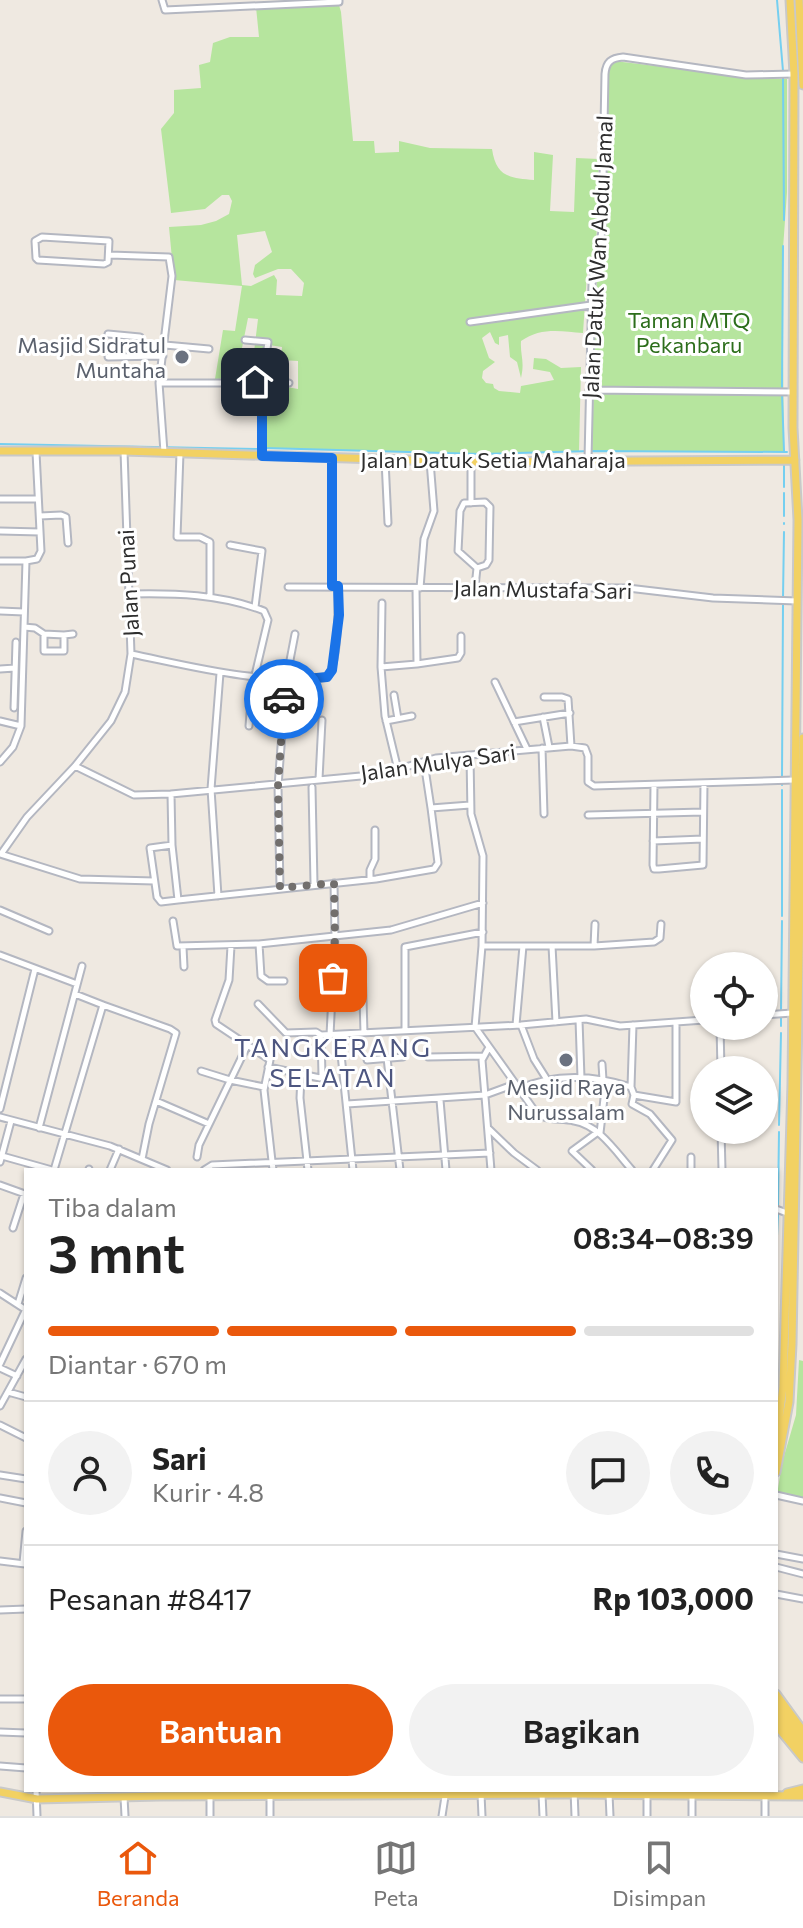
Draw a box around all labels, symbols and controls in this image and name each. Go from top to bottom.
street label: Jalan Datuk Wan Abdul Jamal [576,115,618,399]
park label: Taman MTQ Pekanbaru [628,306,750,358]
place label: Masjid Sidratul Muntaha [17,331,166,383]
marker: Masjid Sidratul Muntaha [173,348,191,366]
pin [221,348,289,416]
icon: home [233,360,277,404]
street label: Jalan Datuk Setia Maharaja [360,446,626,473]
street label: Jalan Punai [112,529,144,637]
street label: Jalan Mustafa Sari [453,574,633,604]
courier [244,659,324,739]
icon: car [262,677,306,721]
street label: Jalan Mulya Sari [359,738,517,786]
pin [299,944,367,1012]
map controls [690,952,778,1144]
button: locate [690,952,778,1040]
icon: bag [311,956,355,1000]
district label: TANGKERANG SELATAN [234,1031,432,1092]
marker: Mesjid Raya Nurussalam [557,1051,575,1069]
button: layers [690,1056,778,1144]
place label: Mesjid Raya Nurussalam [506,1073,626,1125]
text: Tiba dalam [48,1191,177,1222]
text: 08:34–08:39 [573,1218,754,1255]
text: 3 mnt [48,1220,185,1284]
text: Diantar · 670 m [48,1348,227,1379]
button: person [48,1431,132,1515]
button: chat [566,1431,650,1515]
button: phone [670,1431,754,1515]
text: Sari [152,1439,207,1476]
text: Kurir · 4.8 [152,1476,264,1507]
text: Pesanan #8417 [48,1579,252,1616]
text: Rp 103,000 [592,1579,754,1616]
button: Bantuan [48,1684,393,1776]
button: Bagikan [409,1684,754,1776]
tab: Beranda [97,1836,180,1911]
tab: Peta [373,1836,419,1911]
tab: Disimpan [612,1836,706,1911]

